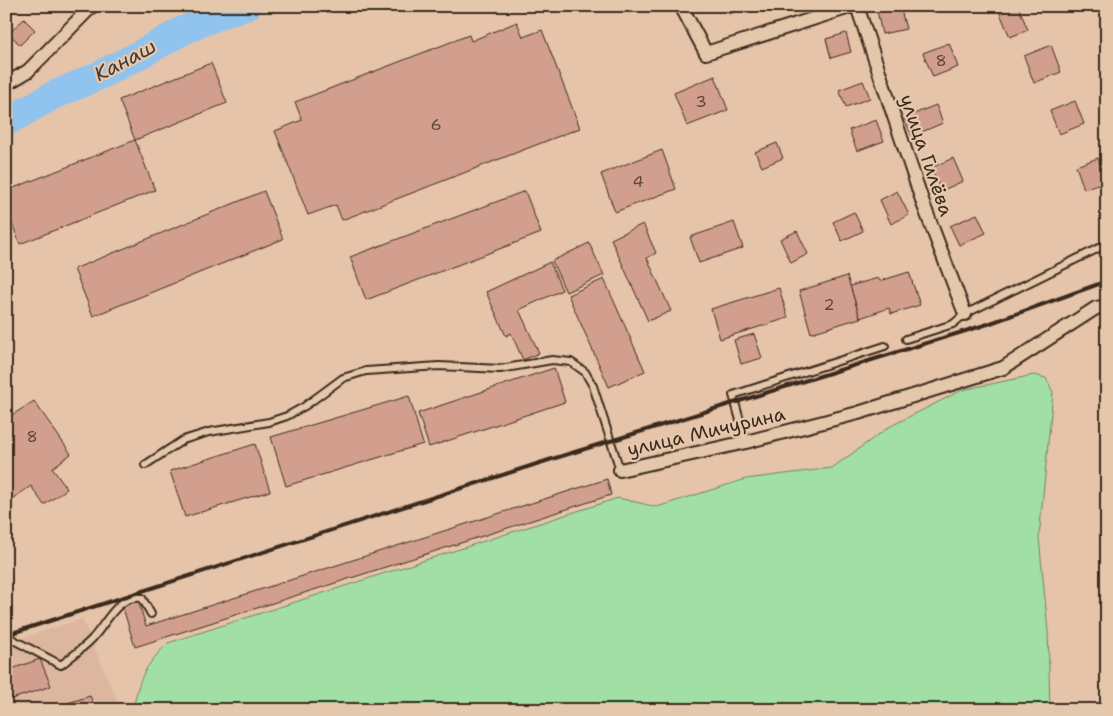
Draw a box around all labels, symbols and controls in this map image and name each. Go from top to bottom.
water label: Канаш [89,33,161,87]
house number: 8 [935,50,947,71]
house number: 3 [695,91,707,112]
street label: улица Гилёва [894,91,959,219]
house number: 6 [430,114,442,135]
house number: 4 [632,171,644,192]
house number: 2 [823,294,835,315]
street label: улица Мичурина [625,401,788,462]
house number: 8 [26,426,38,447]

